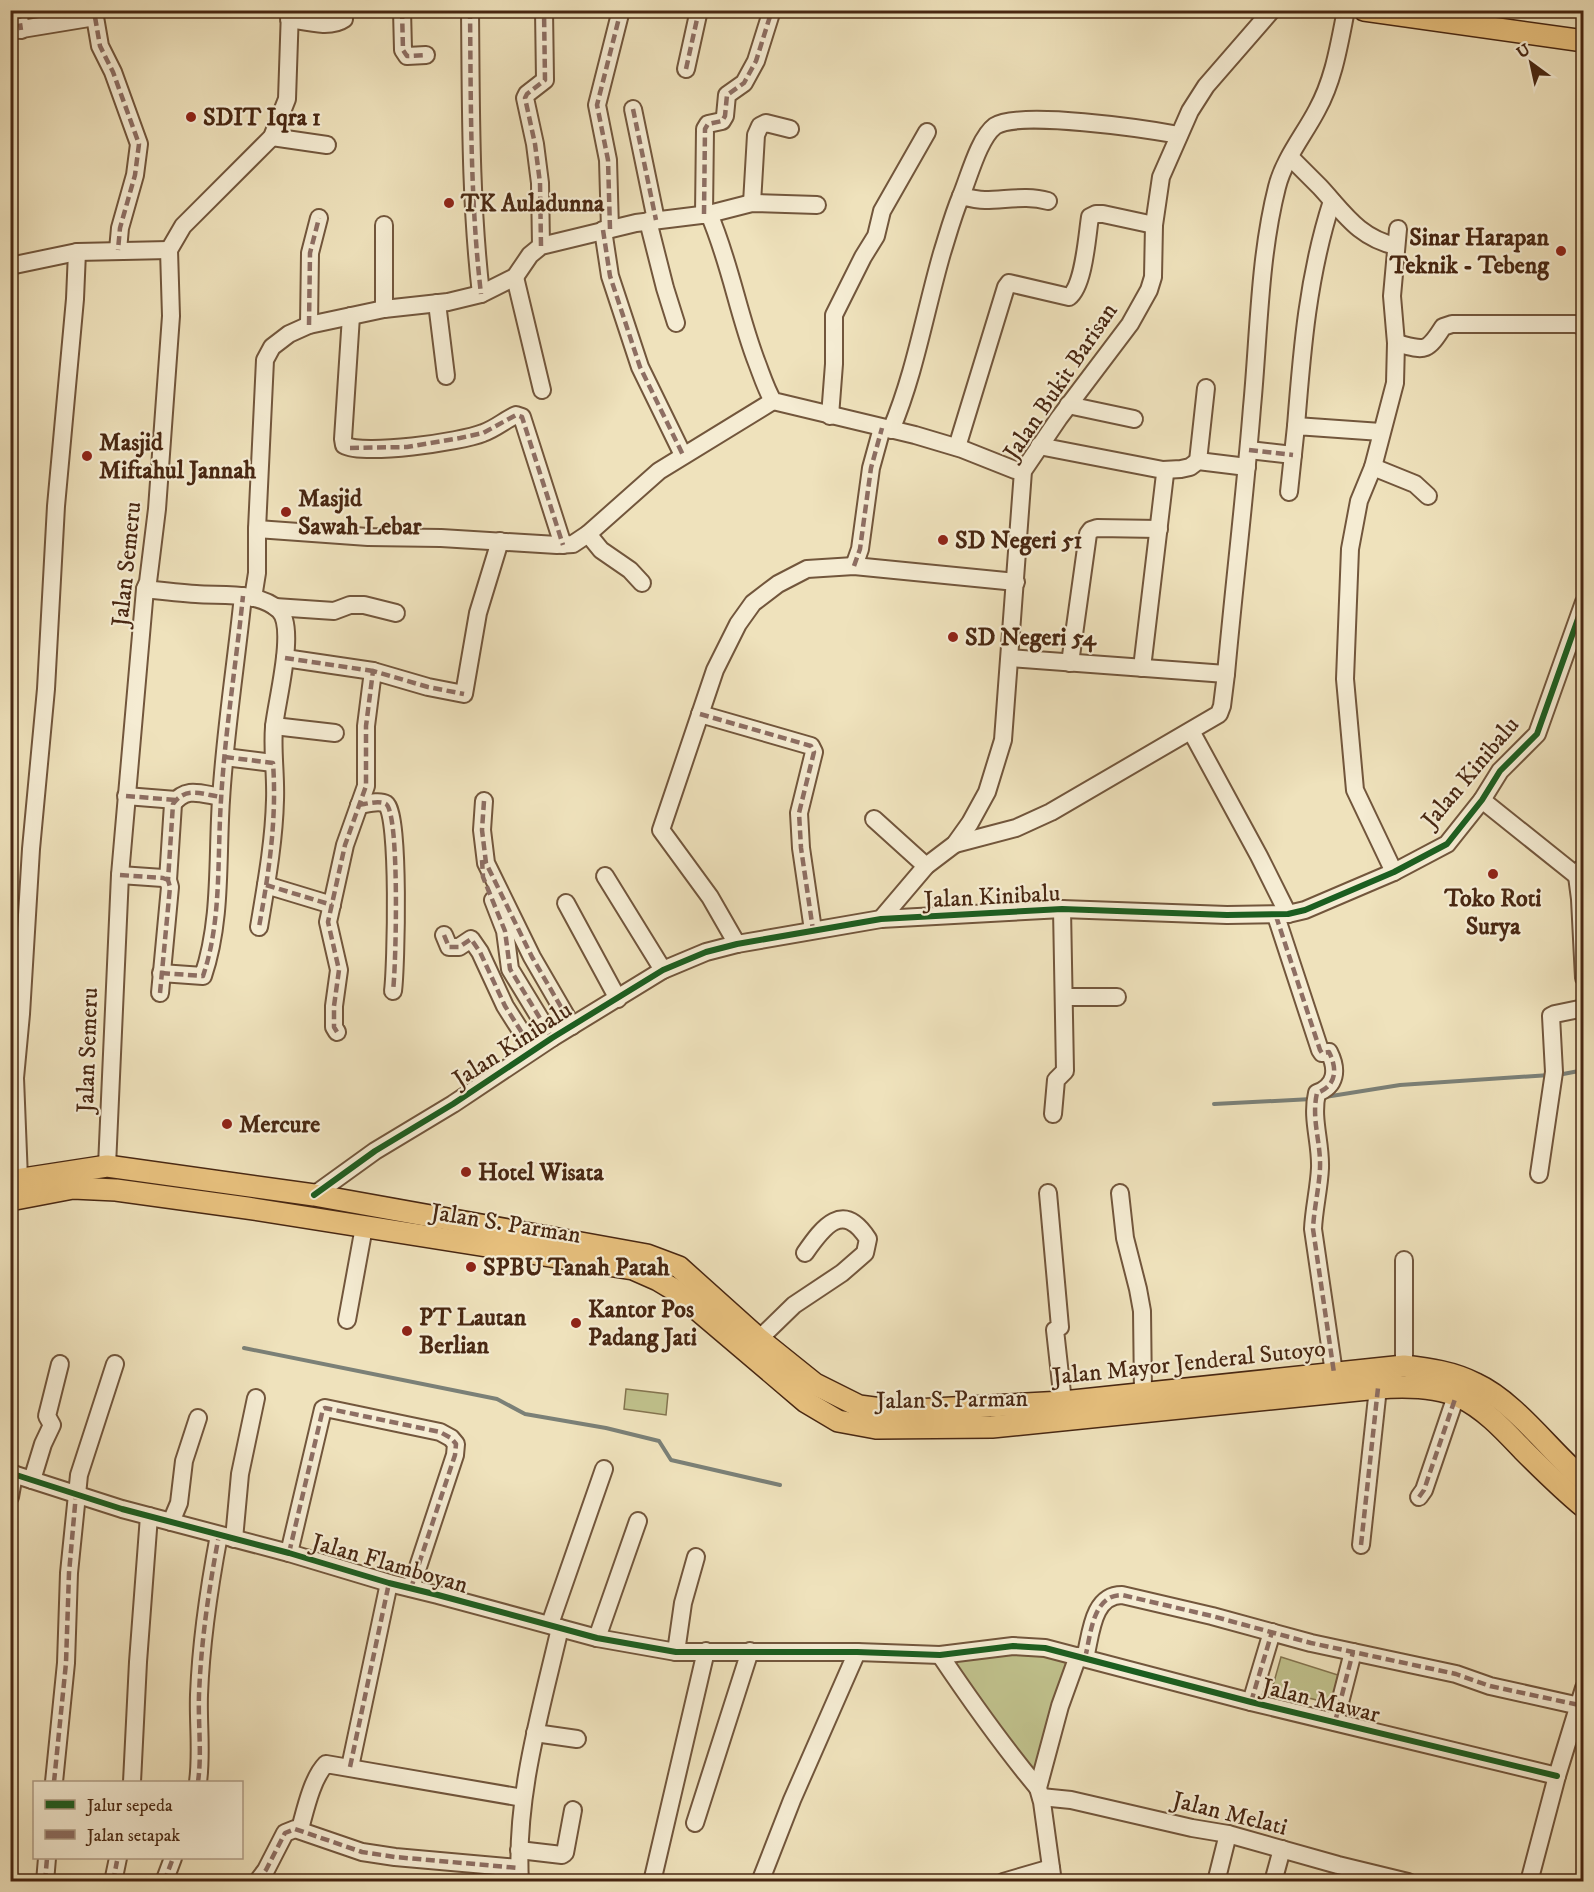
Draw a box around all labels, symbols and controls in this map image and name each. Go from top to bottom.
north arrow [1501,33,1561,93]
text: U [1513,39,1535,63]
place label: SDIT Iqra 1 [203,103,321,133]
marker: SDIT Iqra 1 [184,110,198,124]
place label: TK Auladunna [460,189,605,219]
marker: TK Auladunna [442,196,456,210]
place label: Sinar Harapan Teknik - Tebeng [1389,223,1550,281]
marker: Sinar Harapan Teknik - Tebeng [1554,244,1568,258]
street label: Jalan Bukit Barisan [996,297,1125,468]
place label: Masjid Miftahul Jannah [99,428,257,486]
marker: Masjid Miftahul Jannah [80,449,94,463]
place label: Masjid Sawah Lebar [298,484,423,542]
street label: Jalan Semeru [105,500,148,630]
marker: Masjid Sawah Lebar [279,505,293,519]
place label: SD Negeri 51 [955,526,1083,556]
marker: SD Negeri 51 [936,533,950,547]
place label: SD Negeri 54 [965,623,1097,653]
marker: SD Negeri 54 [946,630,960,644]
street label: Jalan Kinibalu [1414,711,1526,836]
marker: Toko Roti Surya [1486,867,1500,881]
street label: Jalan Kinibalu [921,878,1061,916]
place label: Toko Roti Surya [1443,884,1542,942]
street label: Jalan Semeru [71,987,105,1115]
street label: Jalan Kinibalu [446,995,578,1096]
place label: Mercure [239,1110,320,1140]
marker: Mercure [220,1117,234,1131]
place label: Hotel Wisata [478,1158,604,1188]
marker: Hotel Wisata [459,1165,473,1179]
street label: Jalan S. Parman [427,1197,584,1251]
place label: SPBU Tanah Patah [483,1253,670,1283]
marker: SPBU Tanah Patah [464,1260,478,1274]
place label: Kantor Pos Padang Jati [588,1295,697,1353]
place label: PT Lautan Berlian [419,1303,527,1361]
marker: Kantor Pos Padang Jati [569,1316,583,1330]
marker: PT Lautan Berlian [400,1324,414,1338]
street label: Jalan Mayor Jenderal Sutoyo [1049,1334,1327,1392]
street label: Jalan S. Parman [874,1384,1029,1416]
street label: Jalan Flamboyan [306,1527,472,1601]
street label: Jalan Mawar [1257,1671,1383,1730]
legend [33,1781,243,1859]
street label: Jalan Melati [1167,1785,1290,1843]
text: Jalur sepeda [85,1795,173,1817]
text: Jalan setapak [85,1825,180,1847]

